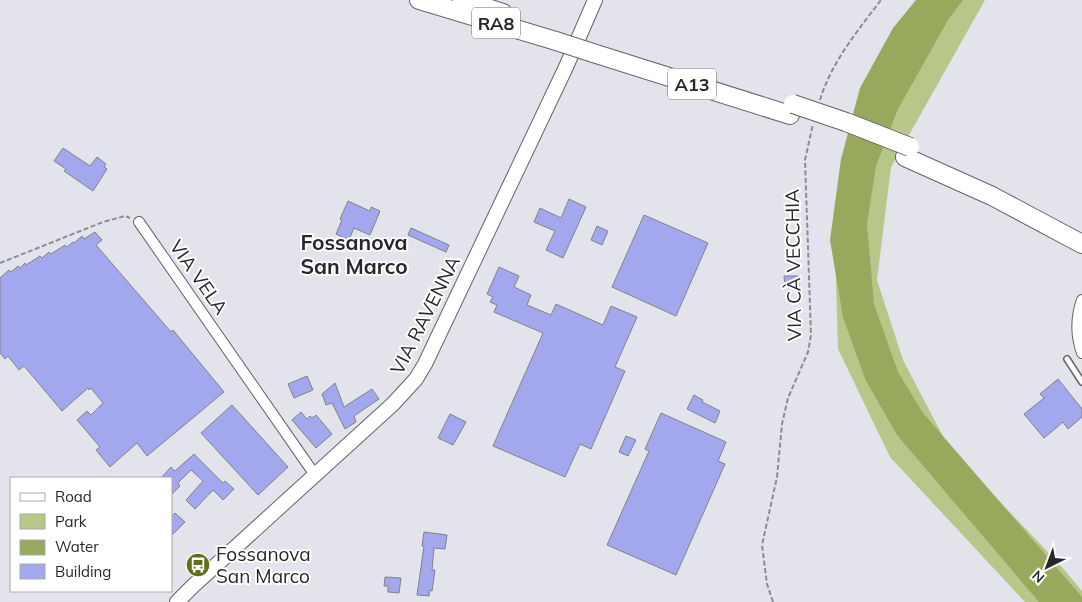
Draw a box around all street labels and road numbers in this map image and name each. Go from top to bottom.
road number: RA8 [472,7,520,38]
road number: A13 [668,68,716,100]
street label: VIA CÀ VECCHIA [780,189,806,341]
street label: VIA VELA [165,235,233,319]
street label: VIA RAVENNA [385,252,465,378]

